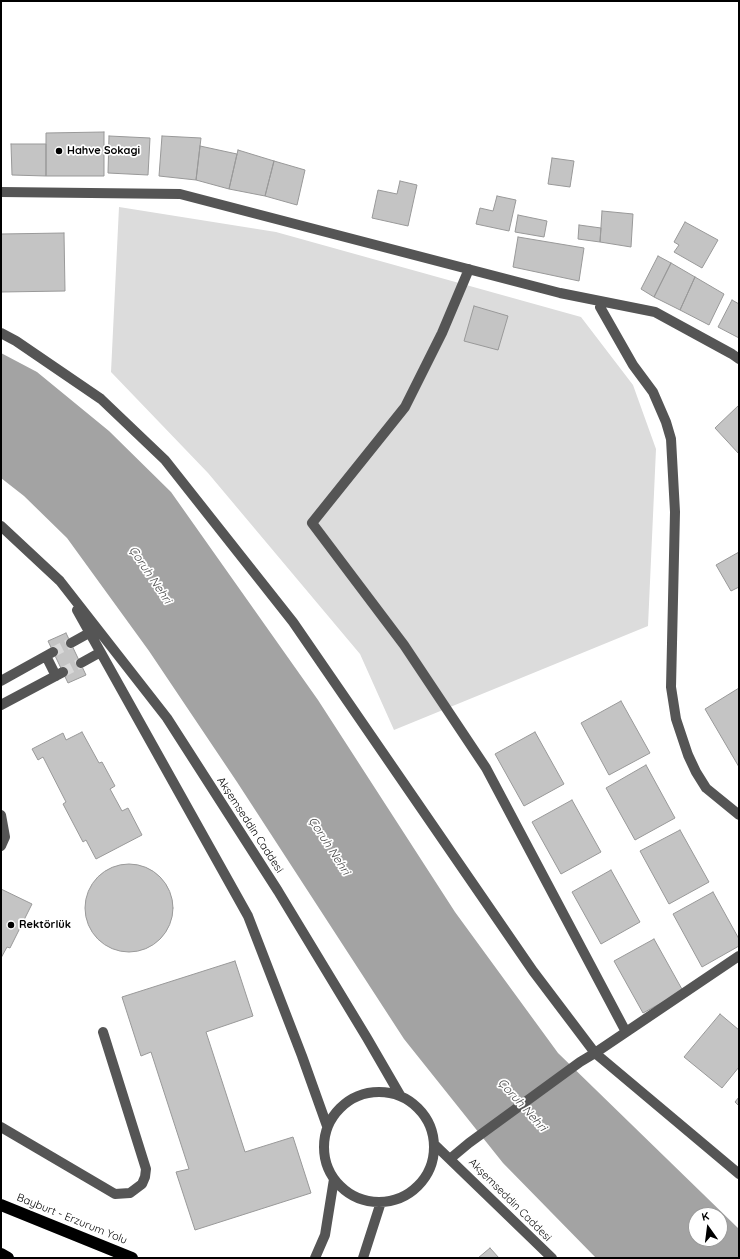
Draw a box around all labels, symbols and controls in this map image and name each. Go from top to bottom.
place label: Hahve Sokagi [67,144,140,158]
marker: Hahve Sokagi [54,146,64,156]
water label: Çoruh Nehri [126,544,174,606]
street label: Akşemseddin Caddesi [214,775,286,875]
water label: Çoruh Nehri [305,814,353,878]
place label: Rektörlük [19,918,71,932]
marker: Rektörlük [6,920,16,930]
water label: Çoruh Nehri [495,1076,549,1134]
street label: Akşemseddin Caddesi [466,1156,554,1244]
street label: Bayburt - Erzurum Yolu [15,1191,129,1247]
north arrow [688,1207,728,1247]
text: K [700,1209,711,1224]

